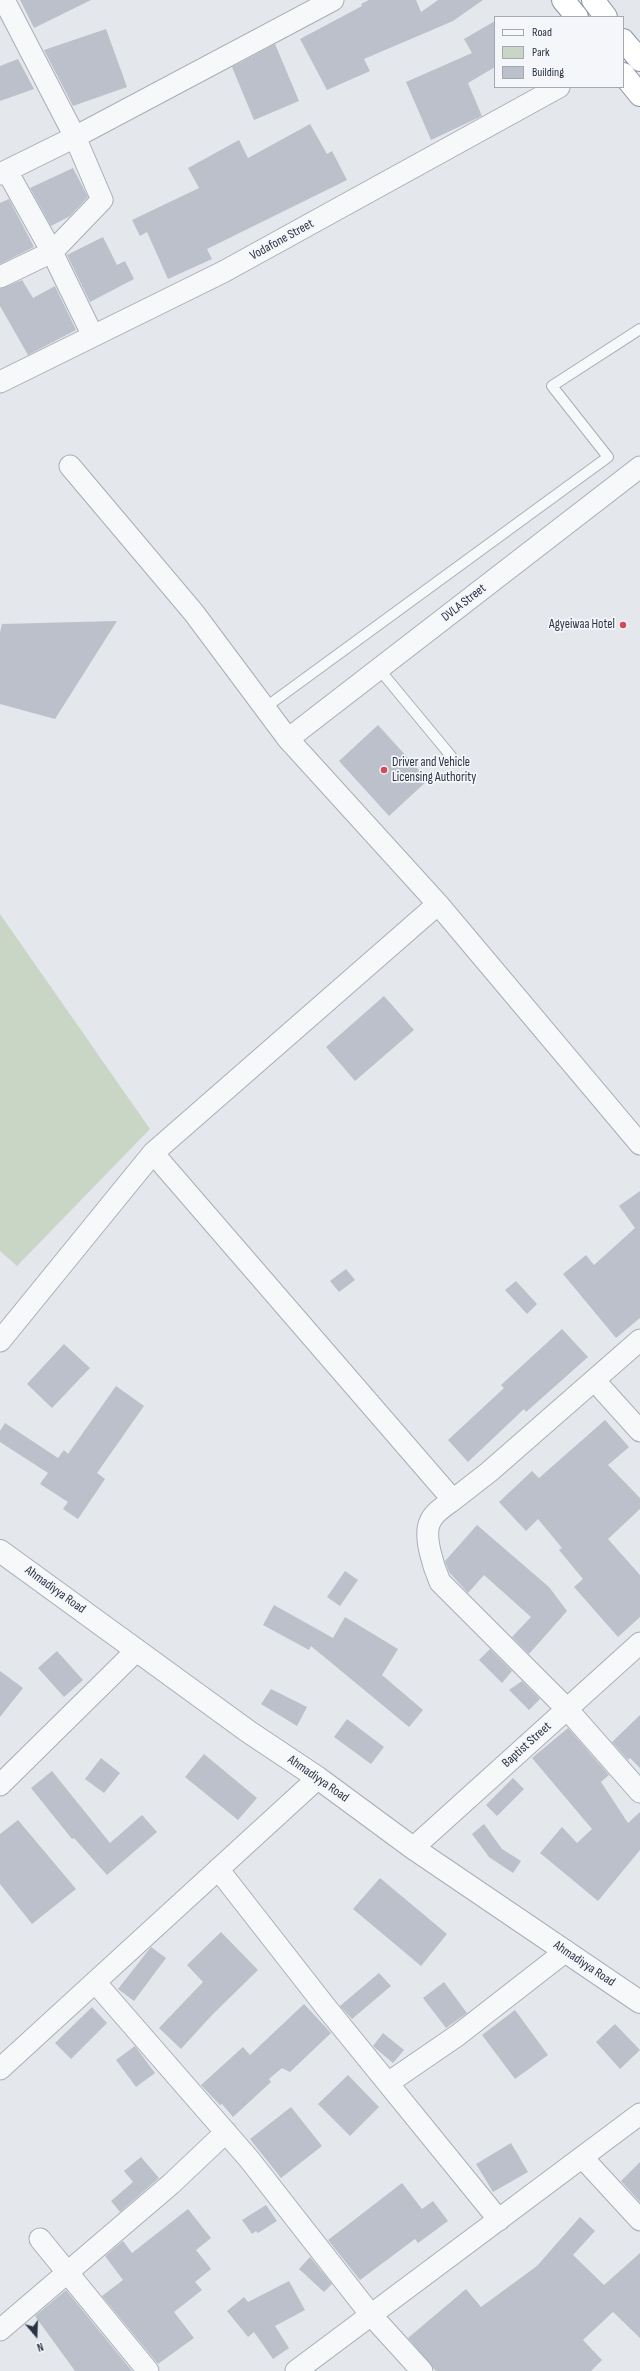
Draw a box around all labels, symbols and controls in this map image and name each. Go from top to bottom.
legend [494,16,624,88]
text: Road [532,25,552,40]
text: Park [532,45,550,60]
text: Building [532,65,564,80]
street label: Vodafone Street [247,216,317,264]
street label: DVLA Street [439,581,489,625]
place label: Agyeiwaa Hotel [549,617,615,633]
marker: Agyeiwaa Hotel [618,620,628,630]
place label: Driver and Vehicle Licensing Authority [392,755,476,786]
marker: Driver and Vehicle Licensing Authority [379,765,389,775]
street label: Ahmadiyya Road [22,1563,88,1617]
street label: Baptist Street [499,1719,555,1771]
street label: Ahmadiyya Road [284,1752,352,1806]
street label: Ahmadiyya Road [550,1938,618,1990]
north arrow [16,2315,56,2355]
text: N [35,2340,45,2354]

